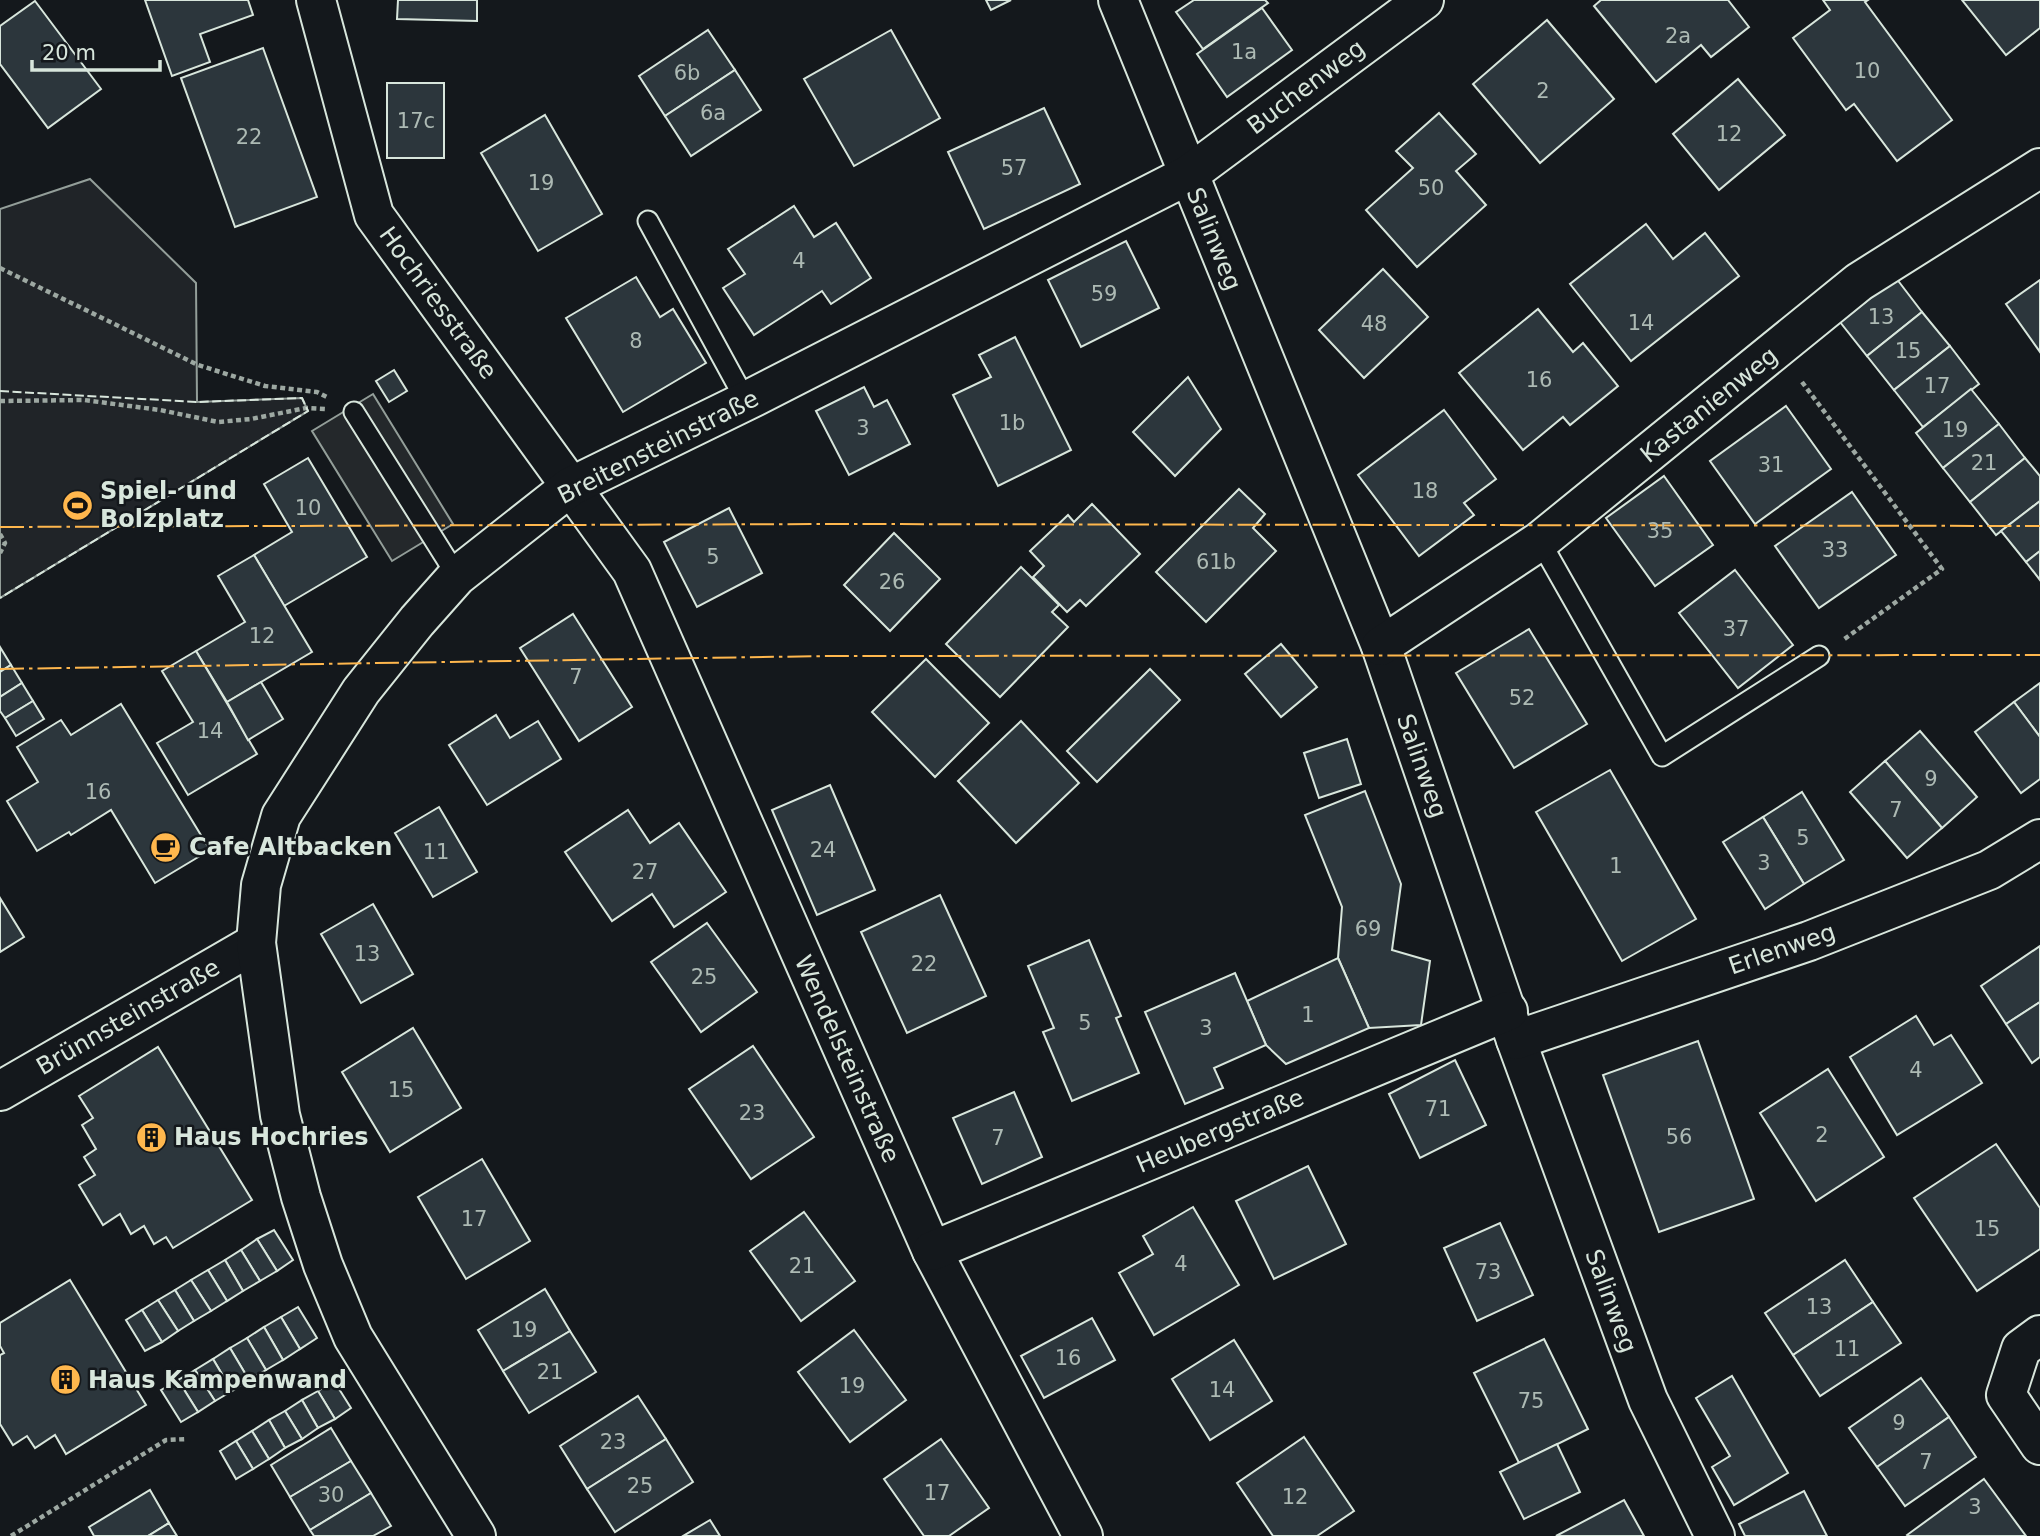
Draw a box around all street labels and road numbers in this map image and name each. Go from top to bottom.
street label: Buchenweg [1242,34,1370,140]
street label: Salinweg [1181,184,1247,294]
street label: Hochriesstraße [373,221,503,385]
street label: Kastanienweg [1635,341,1783,469]
street label: Breitensteinstraße [553,384,763,510]
street label: Salinweg [1391,710,1453,822]
street label: Erlenweg [1725,918,1839,980]
street label: Wendelsteinstraße [789,951,905,1167]
street label: Brünnsteinstraße [31,953,225,1081]
street label: Heubergstraße [1132,1083,1308,1179]
street label: Salinweg [1579,1245,1643,1357]

